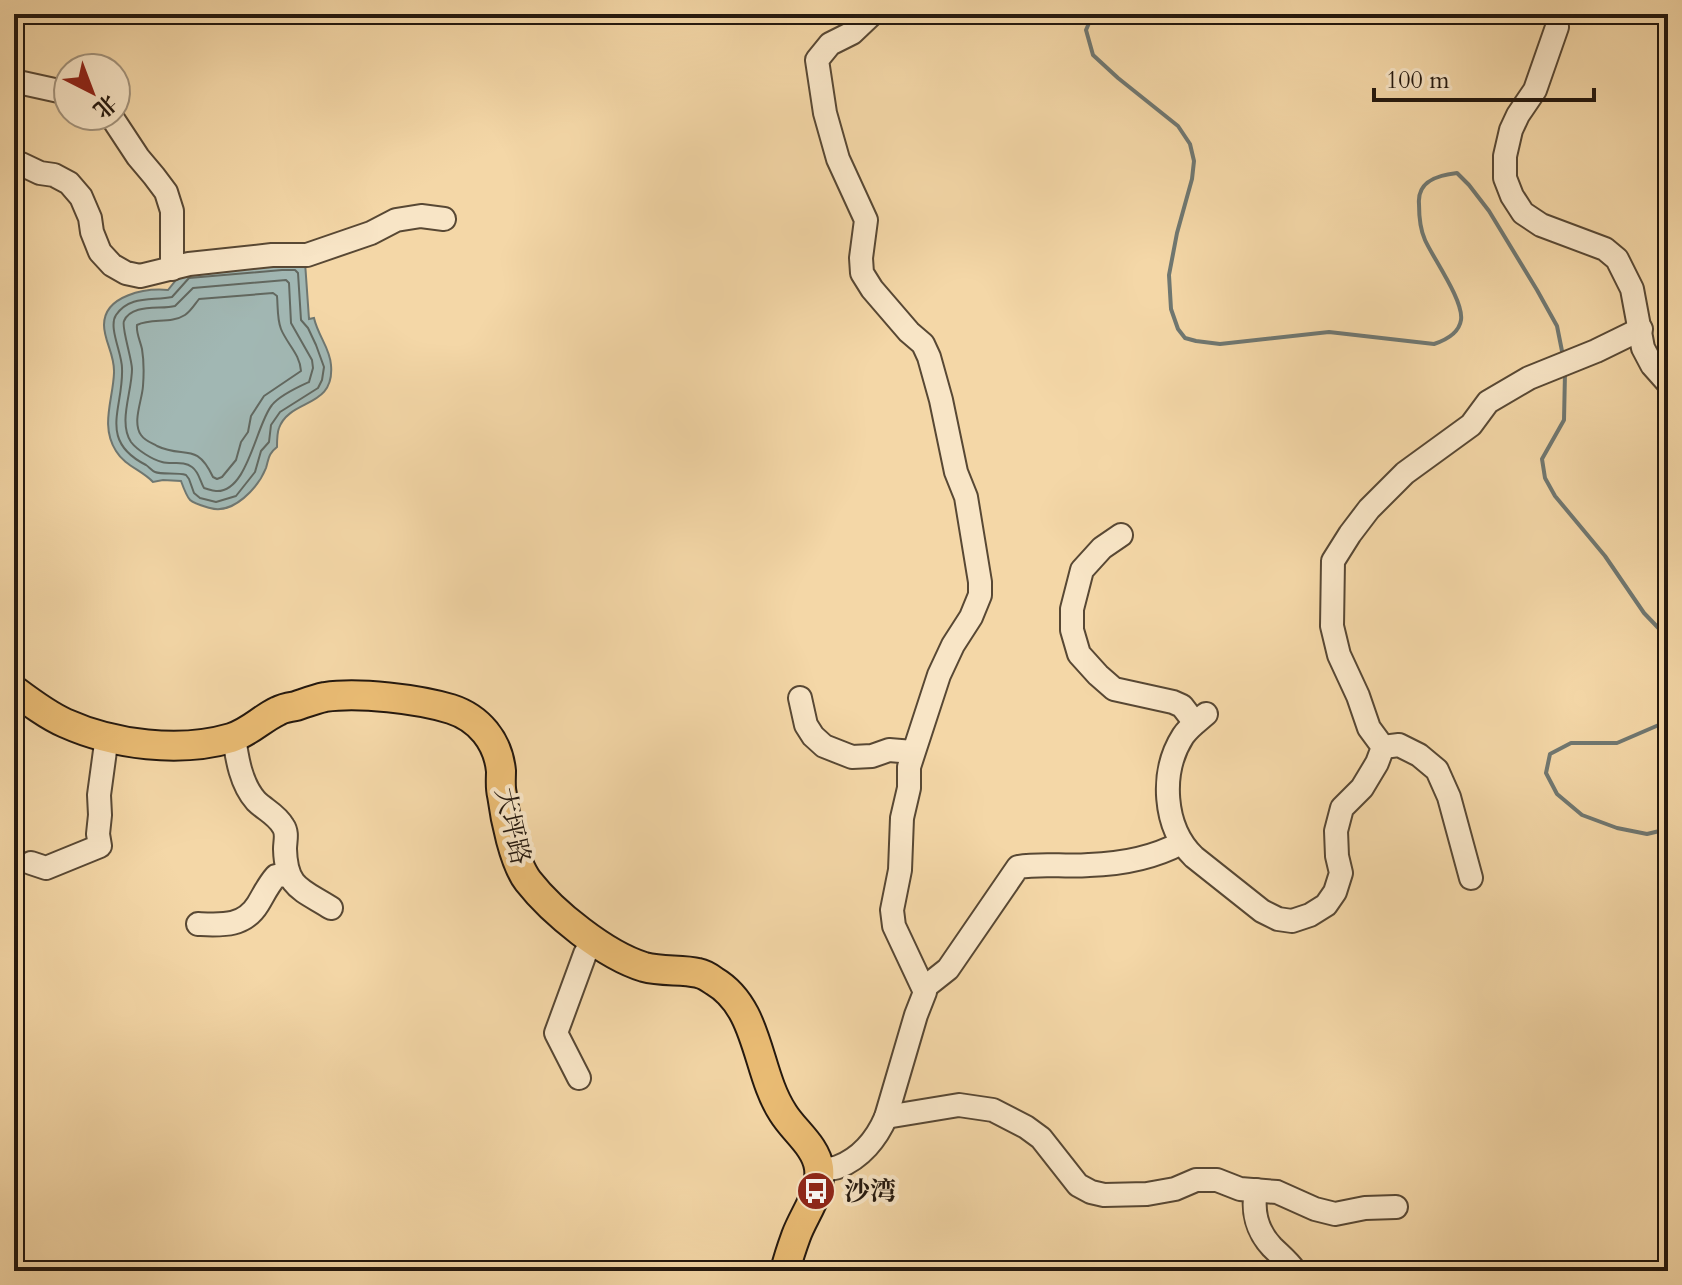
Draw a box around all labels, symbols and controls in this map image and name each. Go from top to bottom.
north arrow [52,52,132,132]
scale bar [1374,52,1594,102]
text: 100 m [1386,64,1450,97]
text: 北 [86,88,123,125]
street label: 大坪路 [487,784,538,868]
bus stop icon: 沙湾 [795,1170,837,1212]
place label: 沙湾 [844,1174,896,1209]

